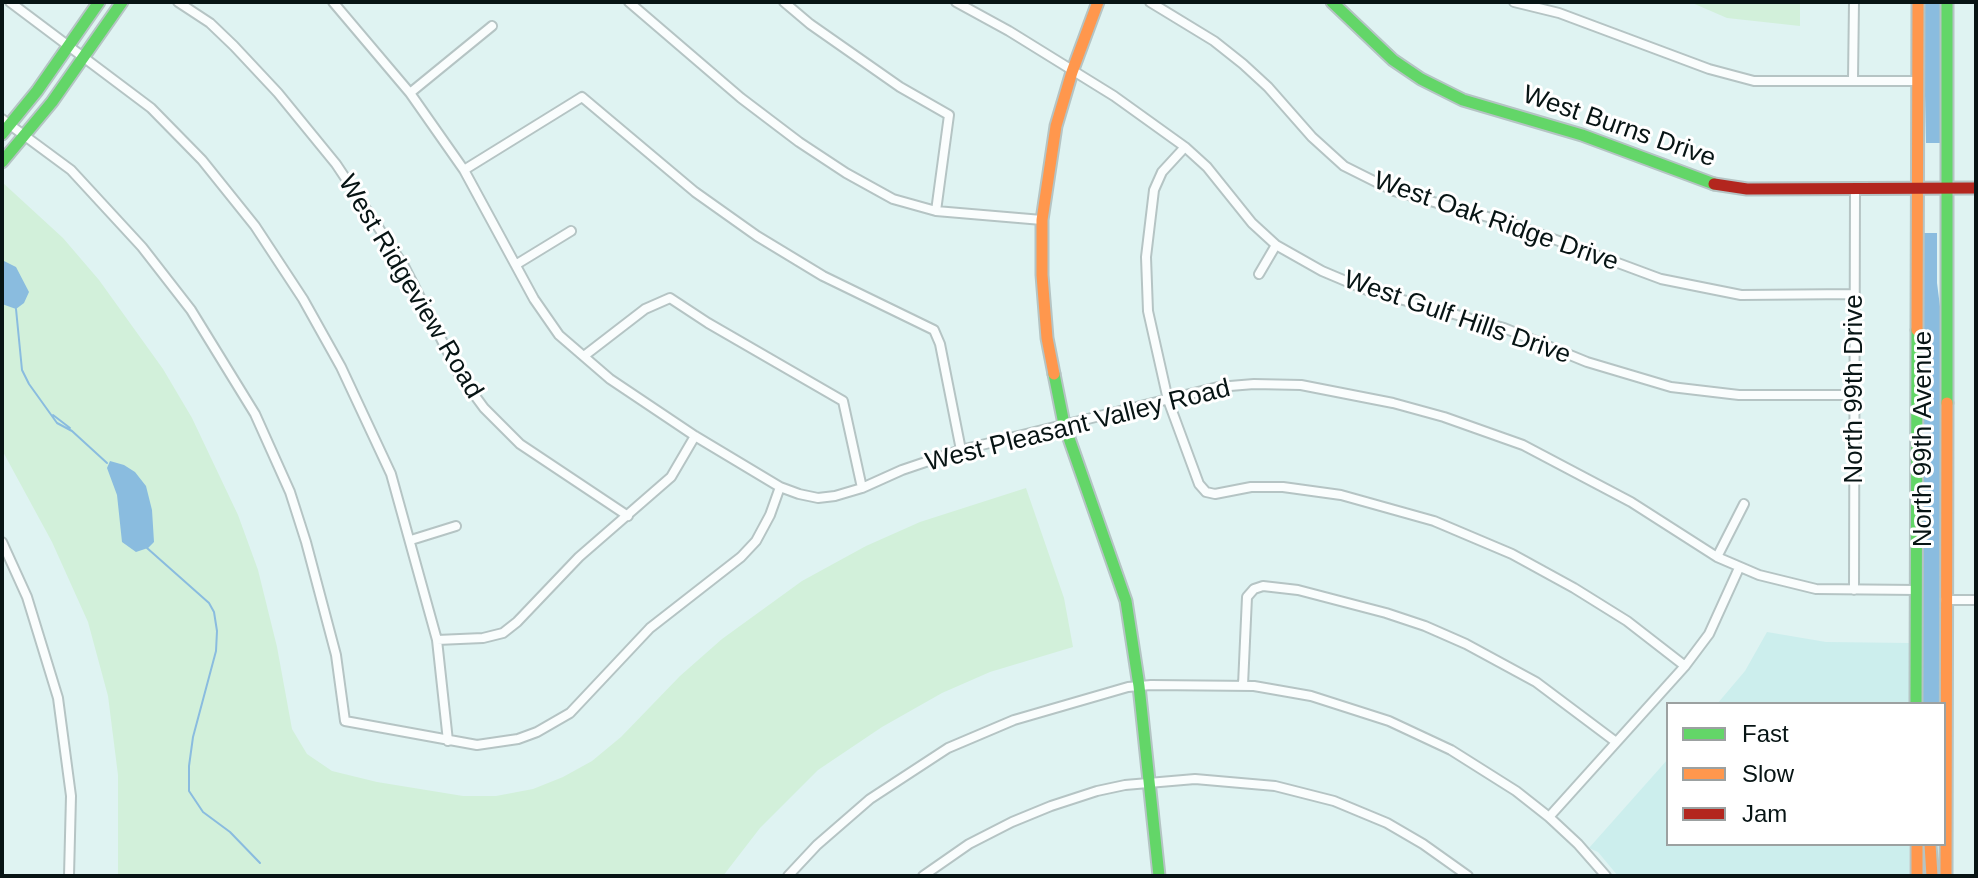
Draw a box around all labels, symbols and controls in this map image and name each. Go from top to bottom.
street label: West Burns Drive [1519,79,1719,175]
street label: West Oak Ridge Drive [1370,165,1622,279]
street label: West Ridgeview Road [331,170,489,404]
street label: West Gulf Hills Drive [1339,265,1575,371]
street label: North 99th Drive [1839,294,1871,484]
street label: North 99th Avenue [1908,331,1940,547]
street label: West Pleasant Valley Road [923,373,1233,479]
legend [1666,702,1946,846]
text: Fast [1742,720,1789,747]
text: Slow [1742,760,1794,787]
text: Jam [1742,800,1787,827]

